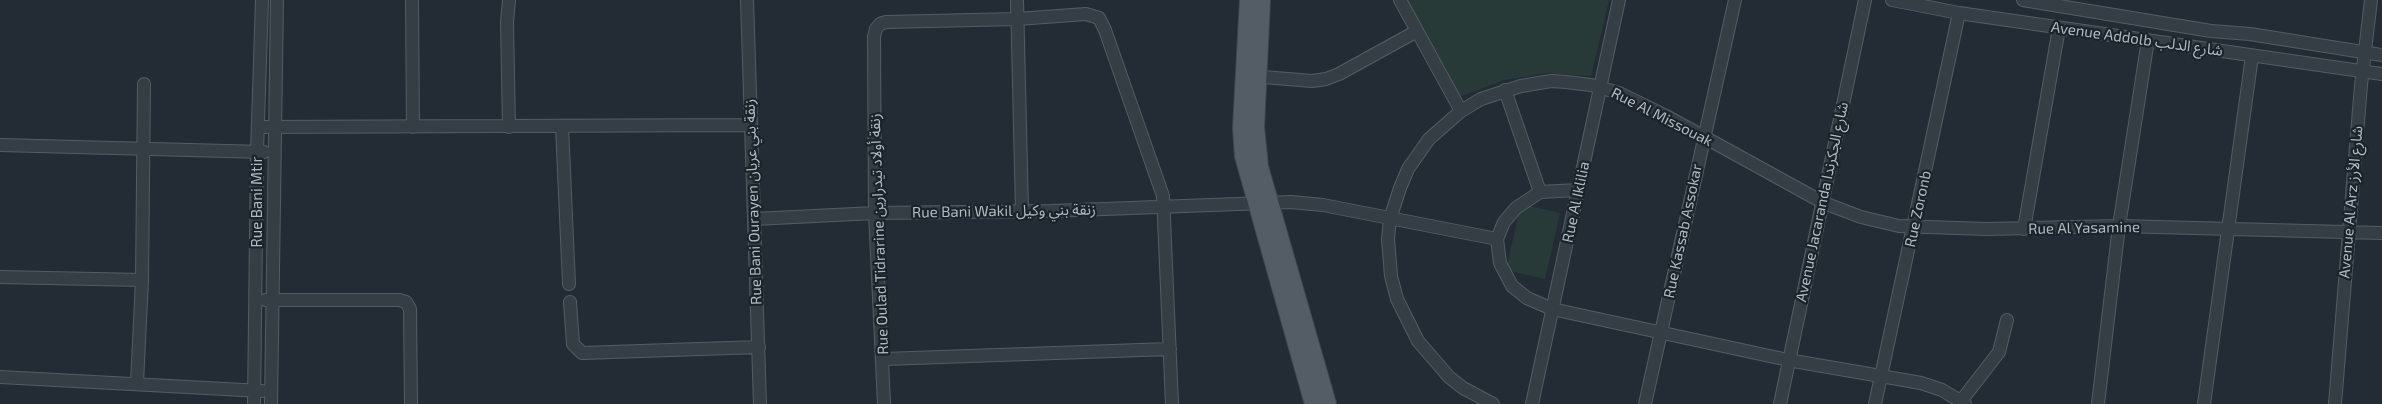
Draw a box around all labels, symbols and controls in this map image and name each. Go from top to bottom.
street label: Avenue Addolb شارع الدلب [2050,18,2224,60]
street label: Rue Al Missouak [1608,84,1716,150]
street label: Rue Bani Ourayen زنقة بني عريان [740,99,766,305]
street label: Avenue Jacaranda شارع الجكرندا [1792,100,1852,304]
street label: Rue Oulad Tidrarine زنقة أولاد تيدرارين [866,113,892,355]
street label: Avenue Al Arz شارع الأرز [2335,125,2367,279]
street label: Rue Bani Mtir [248,156,266,248]
street label: Rue Al Iklilia [1559,160,1593,244]
street label: Rue Kassab Assokar [1660,162,1706,300]
street label: Rue Zoronb [1901,169,1935,249]
street label: Rue Bani Wakil زنقة بني وكيل [912,200,1096,222]
street label: Rue Al Yasamine [2028,218,2140,238]

